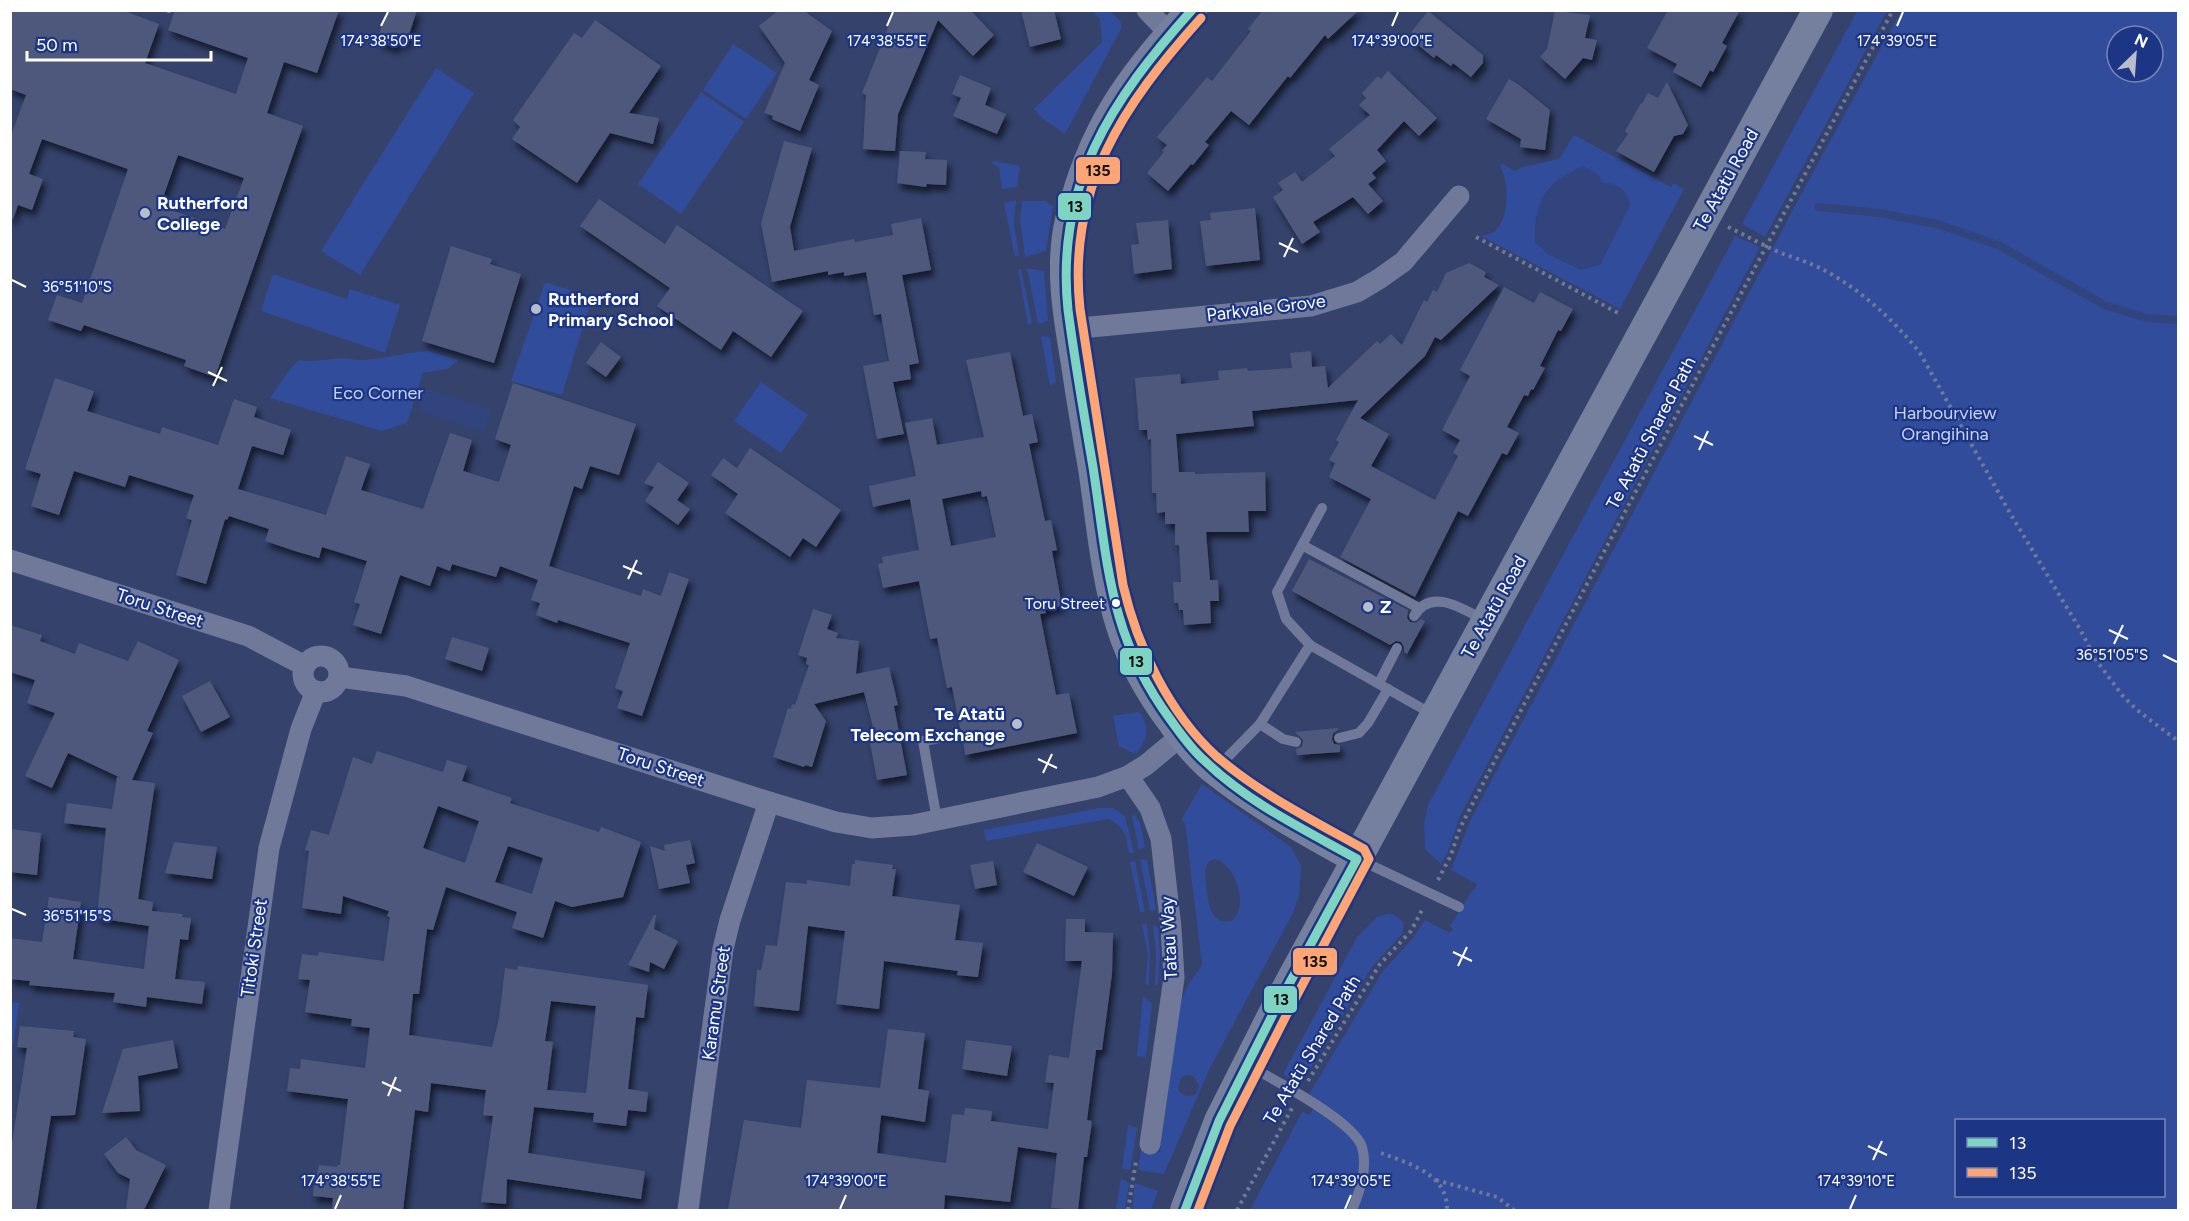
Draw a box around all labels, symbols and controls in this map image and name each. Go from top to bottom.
scale bar [27,24,212,62]
north arrow [2105,24,2165,84]
text: N [2132,30,2151,52]
text: 174°38'50"E [340,32,422,50]
text: 174°38'55"E [847,32,927,50]
text: 174°39'00"E [1351,32,1433,50]
text: 174°39'05"E [1857,32,1937,50]
text: 50 m [36,34,78,56]
street label: Te Atatū Road [1689,125,1763,235]
line badge: 135 [1075,156,1121,185]
text: 135 [1086,161,1110,180]
place label: Rutherford College [157,192,248,235]
line badge: 13 [1057,192,1092,221]
text: 13 [1067,197,1083,216]
marker: Rutherford College [138,206,152,220]
text: 36°51'10"S [42,278,112,296]
place label: Rutherford Primary School [548,288,673,331]
street label: Parkvale Grove [1205,290,1327,326]
marker: Rutherford Primary School [529,302,543,316]
street label: Te Atatū Shared Path [1601,353,1701,513]
park label: Eco Corner [333,382,423,404]
park label: Harbourview Orangihina [1893,402,1997,445]
street label: Te Atatū Road [1457,552,1531,662]
street label: Toru Street [114,584,206,632]
place label: Toru Street [1025,594,1105,613]
place label: Z [1380,596,1391,618]
marker: Toru Street [1110,597,1122,609]
marker: Z [1361,600,1375,614]
text: 36°51'05"S [2076,646,2148,664]
line badge: 13 [1119,647,1153,676]
text: 13 [1128,652,1144,671]
place label: Te Atatū Telecom Exchange [850,703,1005,746]
marker: Te Atatū Telecom Exchange [1010,717,1024,731]
street label: Toru Street [615,743,707,791]
street label: Tatau Way [1156,895,1182,980]
street label: Titoki Street [236,897,272,999]
text: 36°51'15"S [43,907,111,925]
street label: Karamu Street [697,944,735,1062]
line badge: 135 [1292,947,1338,976]
text: 135 [1303,952,1327,971]
street label: Te Atatū Shared Path [1259,971,1365,1129]
line badge: 13 [1263,985,1298,1014]
text: 13 [1273,990,1289,1009]
legend [1955,1119,2165,1197]
text: 13 [2009,1132,2026,1154]
text: 135 [2009,1162,2037,1184]
text: 174°38'55"E [301,1172,381,1190]
text: 174°39'00"E [805,1172,887,1190]
text: 174°39'05"E [1311,1172,1391,1190]
text: 174°39'10"E [1817,1172,1895,1190]

